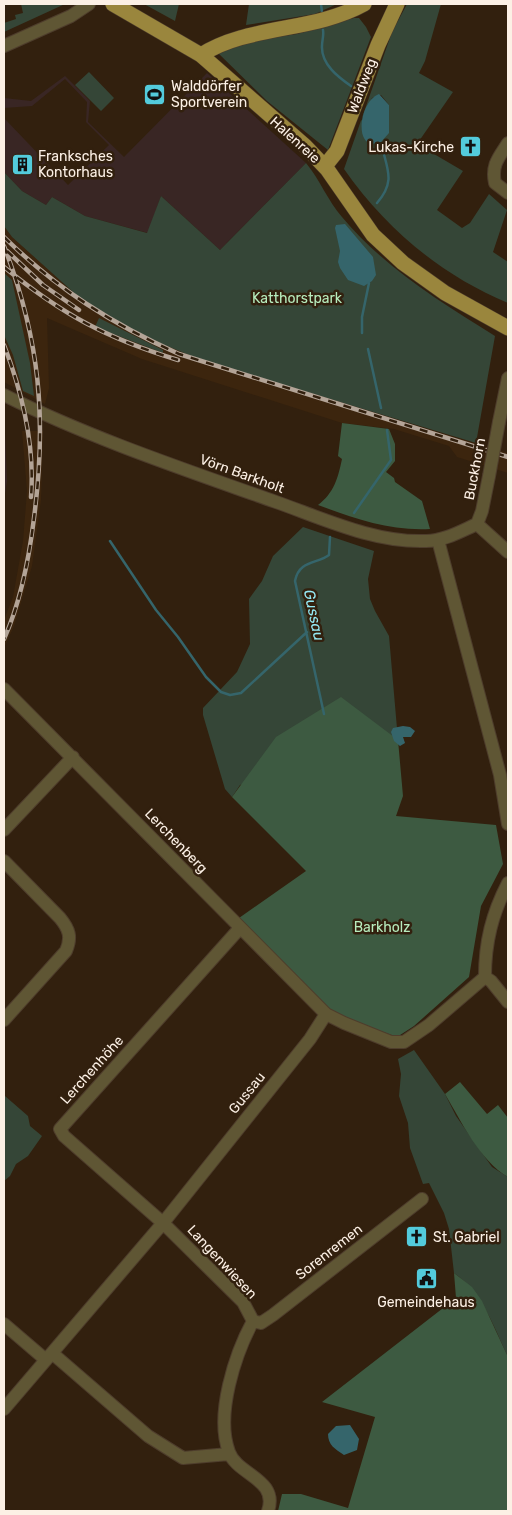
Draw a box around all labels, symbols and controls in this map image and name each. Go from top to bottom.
street label: Waldweg [344,56,380,116]
place label: Walddörfer Sportverein [171,78,247,111]
sports icon: Walddörfer Sportverein [143,82,167,106]
street label: Halenreie [266,113,324,167]
church icon: Lukas-Kirche [458,135,482,159]
place label: Lukas-Kirche [368,139,454,156]
place label: Franksches Kontorhaus [38,148,113,181]
building icon: Franksches Kontorhaus [10,152,34,176]
park label: Katthorstpark [252,290,343,307]
street label: Buckhorn [461,436,489,502]
street label: Vörn Barkholt [197,451,287,497]
water label: Gussau [300,588,328,642]
street label: Lerchenberg [141,805,211,877]
park label: Barkholz [354,919,410,936]
street label: Lerchenhöhe [57,1032,127,1108]
street label: Gussau [225,1069,269,1117]
street label: Sorenremen [292,1221,366,1283]
street label: Langenwiesen [184,1222,260,1302]
church icon: St. Gabriel [405,1225,429,1249]
place label: St. Gabriel [433,1229,500,1246]
public building icon: Gemeindehaus [414,1267,438,1291]
place label: Gemeindehaus [377,1294,475,1311]

